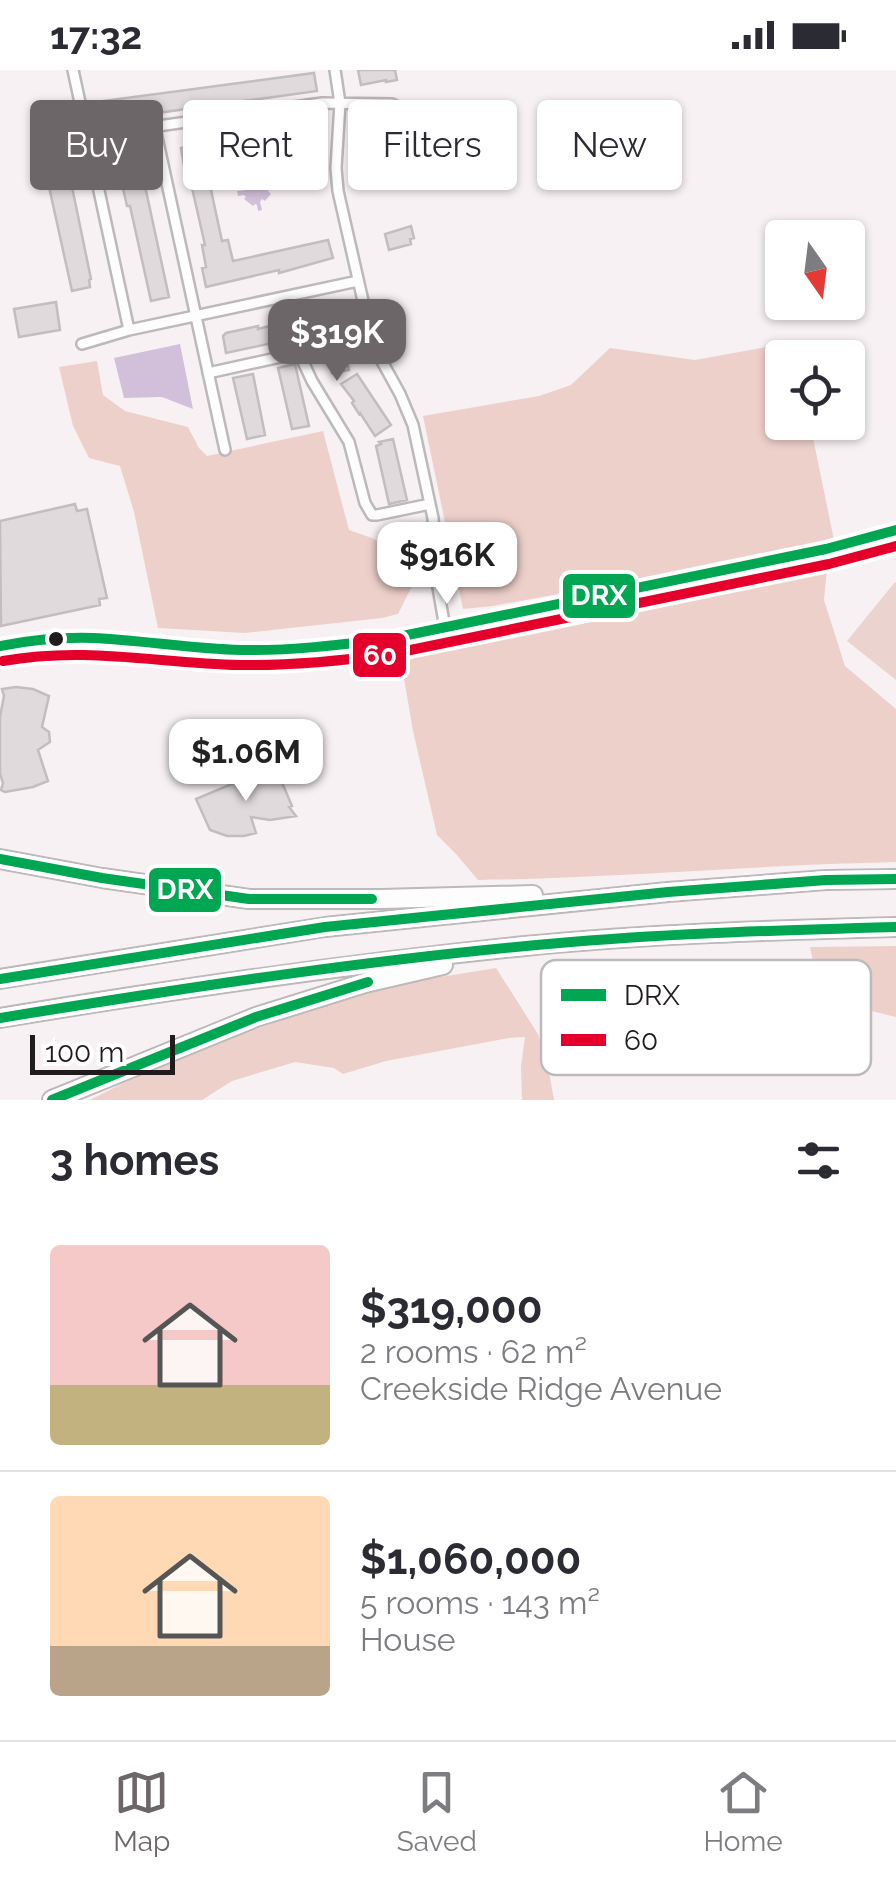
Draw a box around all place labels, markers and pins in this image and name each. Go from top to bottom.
pin: $319K [267,299,407,384]
pin: $916K [377,522,517,607]
unlabelled marker [46,629,66,649]
pin: $1.06M [165,719,327,804]

